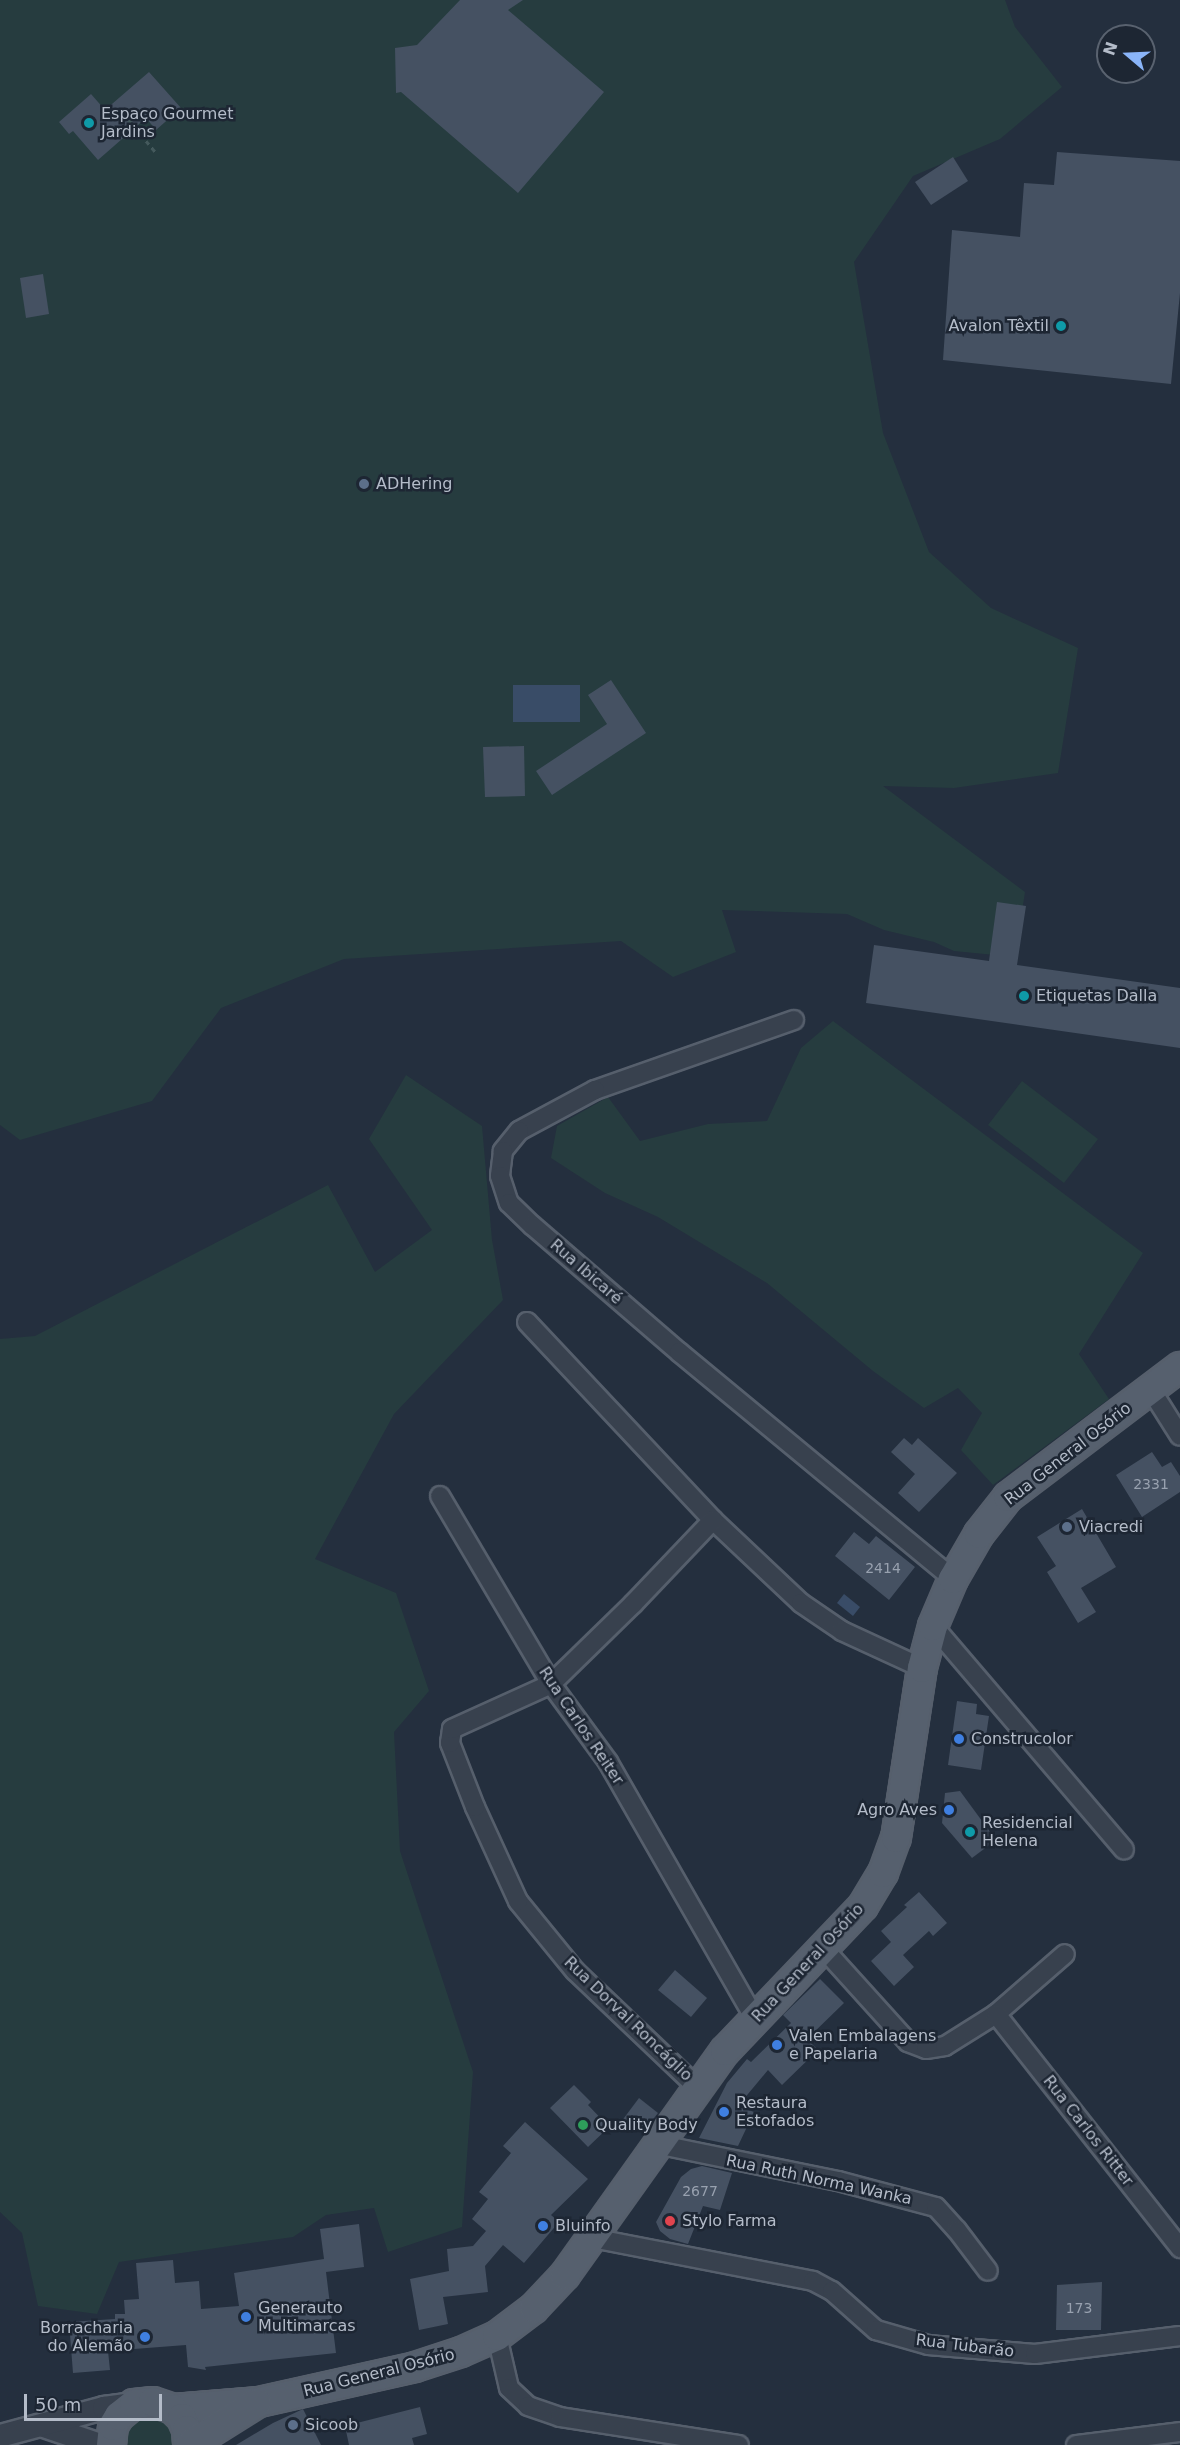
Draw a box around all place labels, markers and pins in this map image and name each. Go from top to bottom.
place label: Espaço Gourmet Jardins [101,104,233,142]
marker: Espaço Gourmet Jardins [82,116,96,130]
place label: Avalon Têxtil [949,316,1049,336]
marker: Avalon Têxtil [1054,319,1068,333]
place label: ADHering [376,474,452,494]
marker: ADHering [357,477,371,491]
place label: Etiquetas Dalla [1036,986,1157,1006]
marker: Etiquetas Dalla [1017,989,1031,1003]
place label: Viacredi [1079,1517,1143,1537]
marker: Viacredi [1060,1520,1074,1534]
place label: Construcolor [971,1729,1073,1749]
marker: Construcolor [952,1732,966,1746]
place label: Agro Aves [857,1800,937,1820]
marker: Agro Aves [942,1803,956,1817]
place label: Residencial Helena [982,1813,1073,1851]
marker: Residencial Helena [963,1825,977,1839]
place label: Valen Embalagens e Papelaria [789,2026,936,2064]
marker: Valen Embalagens e Papelaria [770,2038,784,2052]
place label: Restaura Estofados [736,2093,814,2131]
marker: Restaura Estofados [717,2105,731,2119]
place label: Quality Body [595,2115,698,2135]
marker: Quality Body [576,2118,590,2132]
place label: Stylo Farma [682,2211,776,2231]
marker: Stylo Farma [663,2214,677,2228]
place label: Bluinfo [555,2216,611,2236]
marker: Bluinfo [536,2219,550,2233]
place label: Generauto Multimarcas [258,2298,356,2336]
marker: Generauto Multimarcas [239,2310,253,2324]
place label: Borracharia do Alemão [40,2318,133,2356]
marker: Borracharia do Alemão [138,2330,152,2344]
place label: Sicoob [305,2415,358,2435]
marker: Sicoob [286,2418,300,2432]

